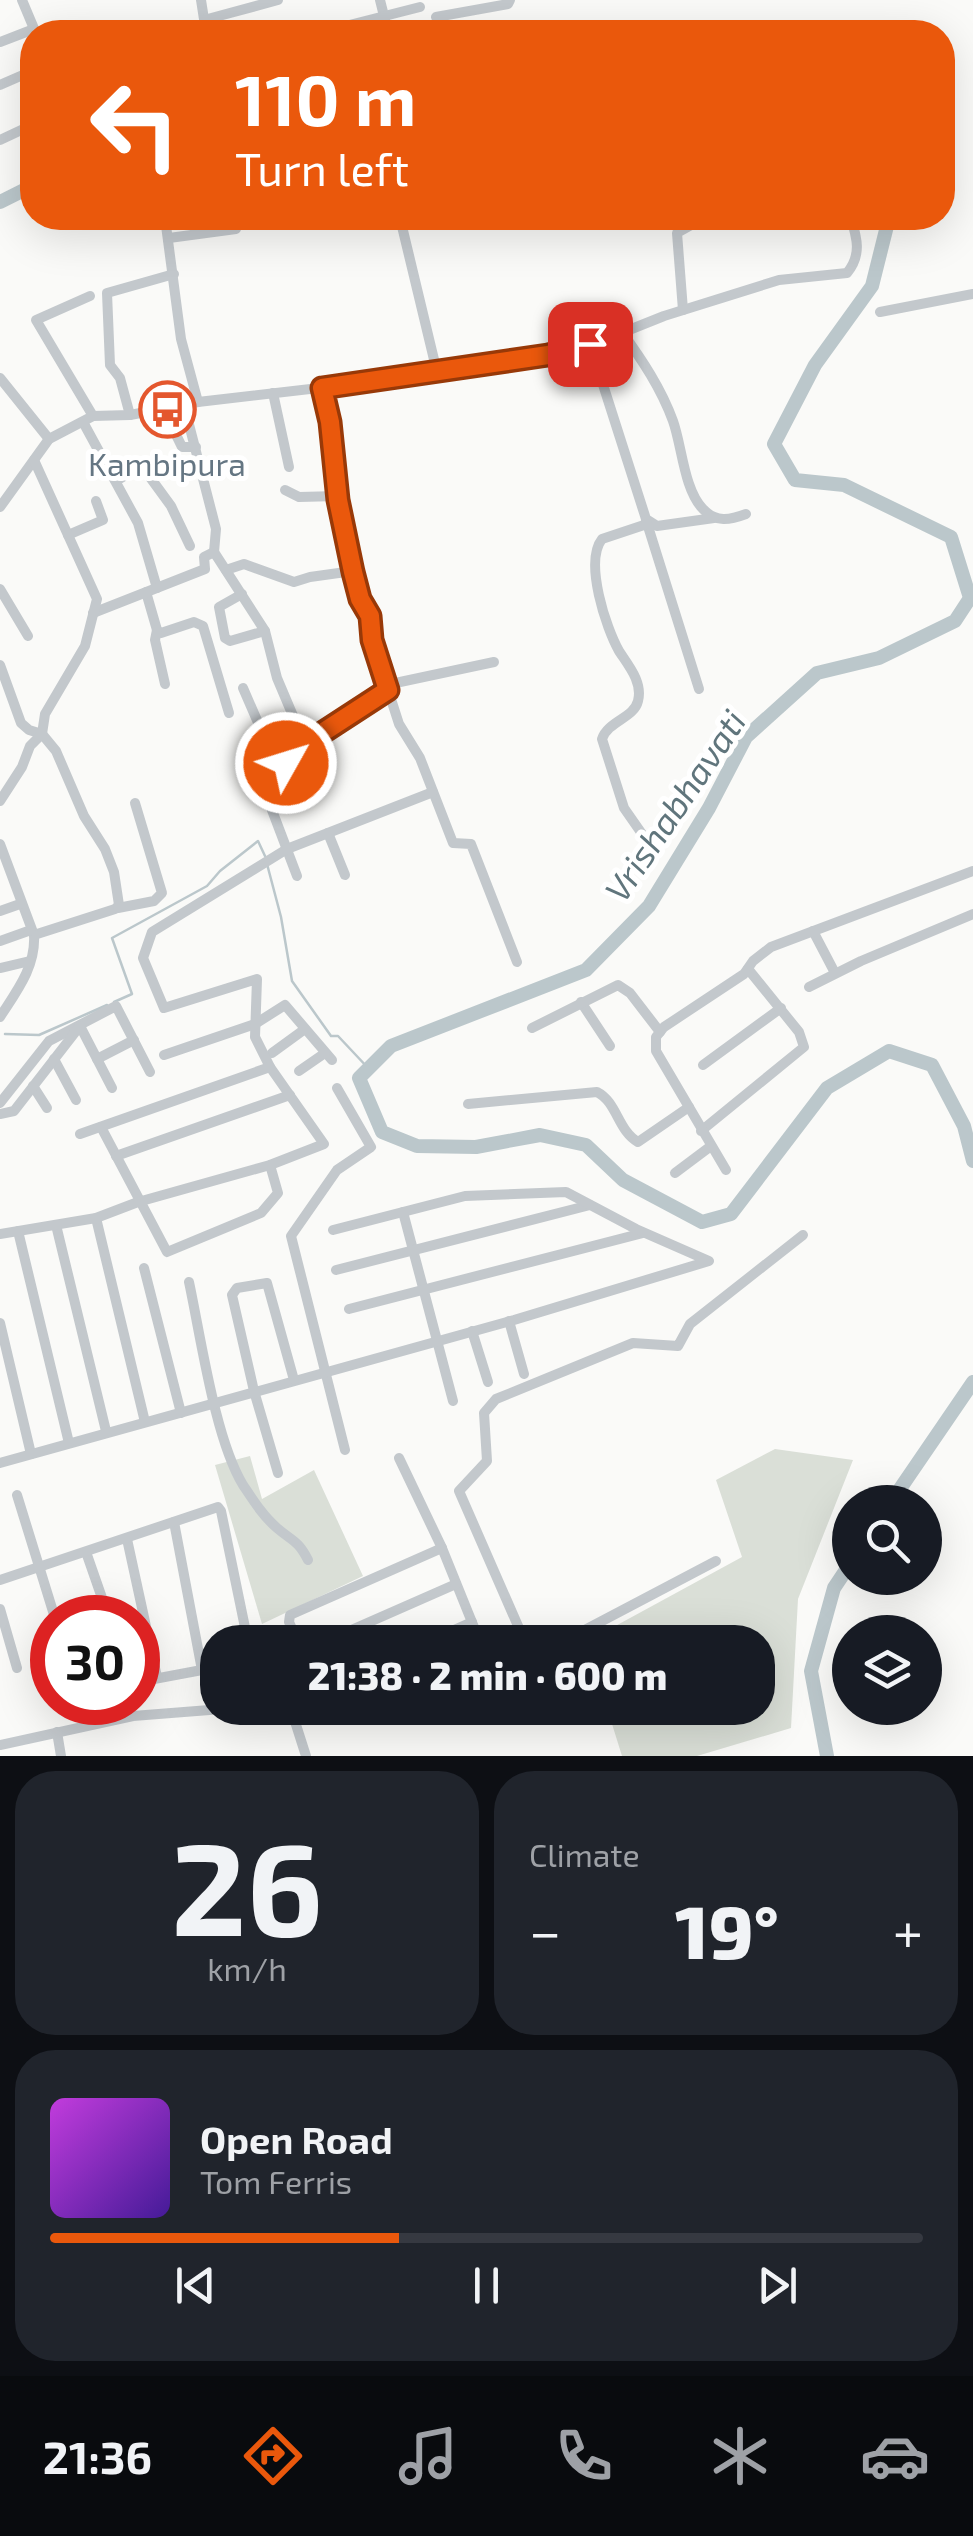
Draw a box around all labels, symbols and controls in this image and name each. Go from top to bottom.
text: 110 m [235,56,416,140]
icon: left [70,60,200,190]
text: Turn left [235,141,409,195]
pin [548,302,633,387]
icon: arrive [563,317,618,372]
bus stop icon: Kambipura [137,379,197,439]
place label: Kambipura [88,444,246,482]
water label: Vrishabhavati [595,701,753,909]
position arrow [234,711,338,815]
map controls [832,1485,942,1725]
button: search [832,1485,942,1595]
speed limit sign: 30 [30,1595,160,1725]
button: layers [832,1615,942,1725]
text: 21:38 · 2 min · 600 m [308,1652,667,1698]
text: 26 [171,1806,323,1962]
text: Climate [529,1835,640,1873]
text: 19° [675,1884,779,1974]
text: − [529,1897,561,1963]
text: + [893,1897,923,1963]
text: km/h [207,1949,287,1987]
text: Open Road [200,2116,393,2162]
text: Tom Ferris [200,2162,352,2200]
icon: previous [168,2258,223,2313]
icon: pause [459,2258,514,2313]
icon: next [750,2258,805,2313]
icon: directions [238,2421,308,2491]
icon: music [393,2421,463,2491]
icon: phone [549,2421,619,2491]
icon: climate [705,2421,775,2491]
icon: car [860,2421,930,2491]
text: 21:36 [43,2429,152,2483]

